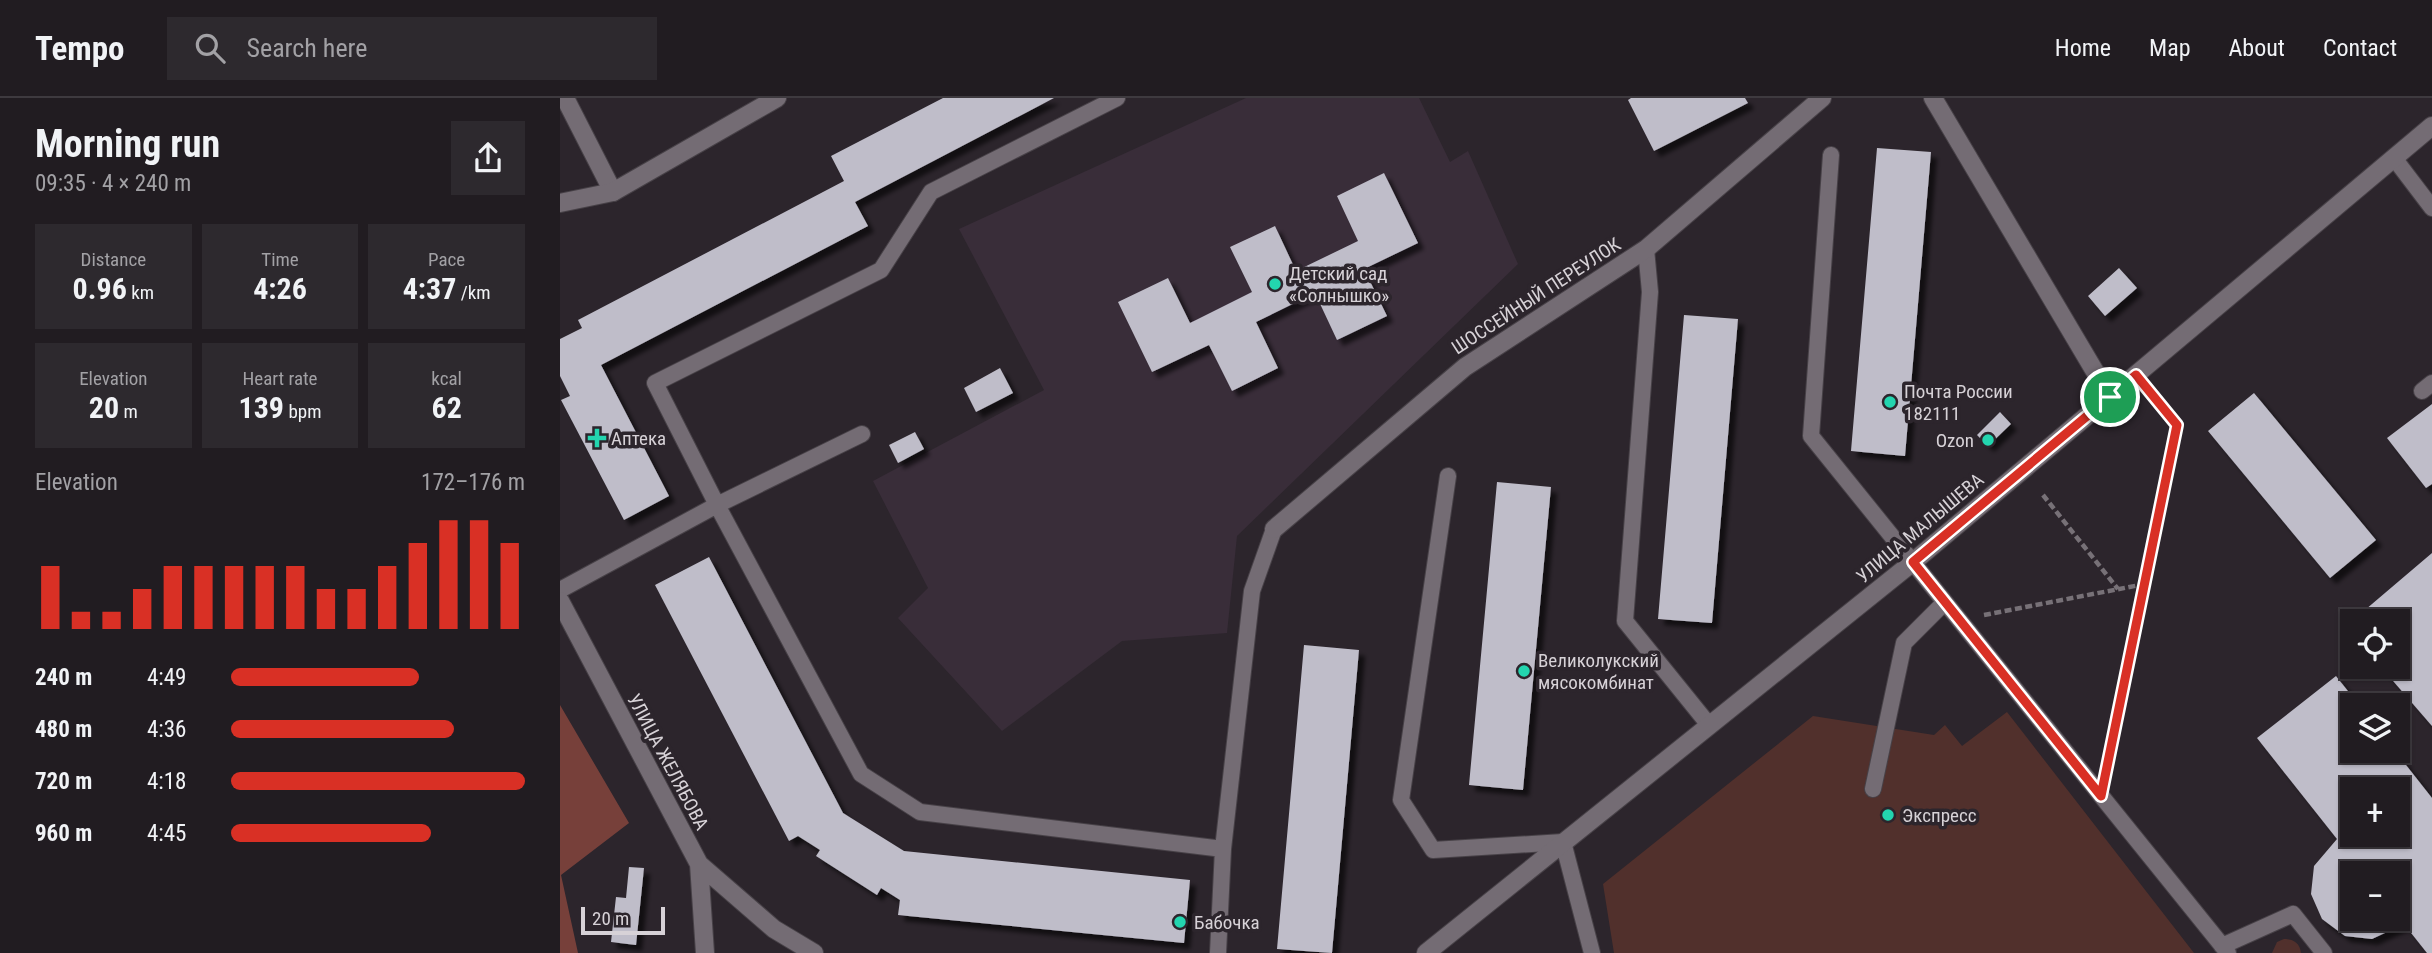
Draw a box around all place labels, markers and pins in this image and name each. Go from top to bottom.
place label: Детский сад «Солнышко» [1289,262,1389,307]
marker: Детский сад «Солнышко» [1267,276,1283,292]
pin [2080,367,2140,427]
place label: Почта России 182111 [1904,380,2013,425]
marker: Почта России 182111 [1882,394,1898,410]
place label: Аптека [611,427,666,450]
place label: Ozon [1936,429,1974,452]
marker: Аптека [589,430,605,446]
marker: Ozon [1980,432,1996,448]
place label: Великолукский мясокомбинат [1538,649,1659,694]
marker: Великолукский мясокомбинат [1516,663,1532,679]
place label: Экспресс [1902,804,1977,827]
marker: Экспресс [1880,807,1896,823]
place label: Бабочка [1194,911,1260,934]
marker: Бабочка [1172,914,1188,930]

